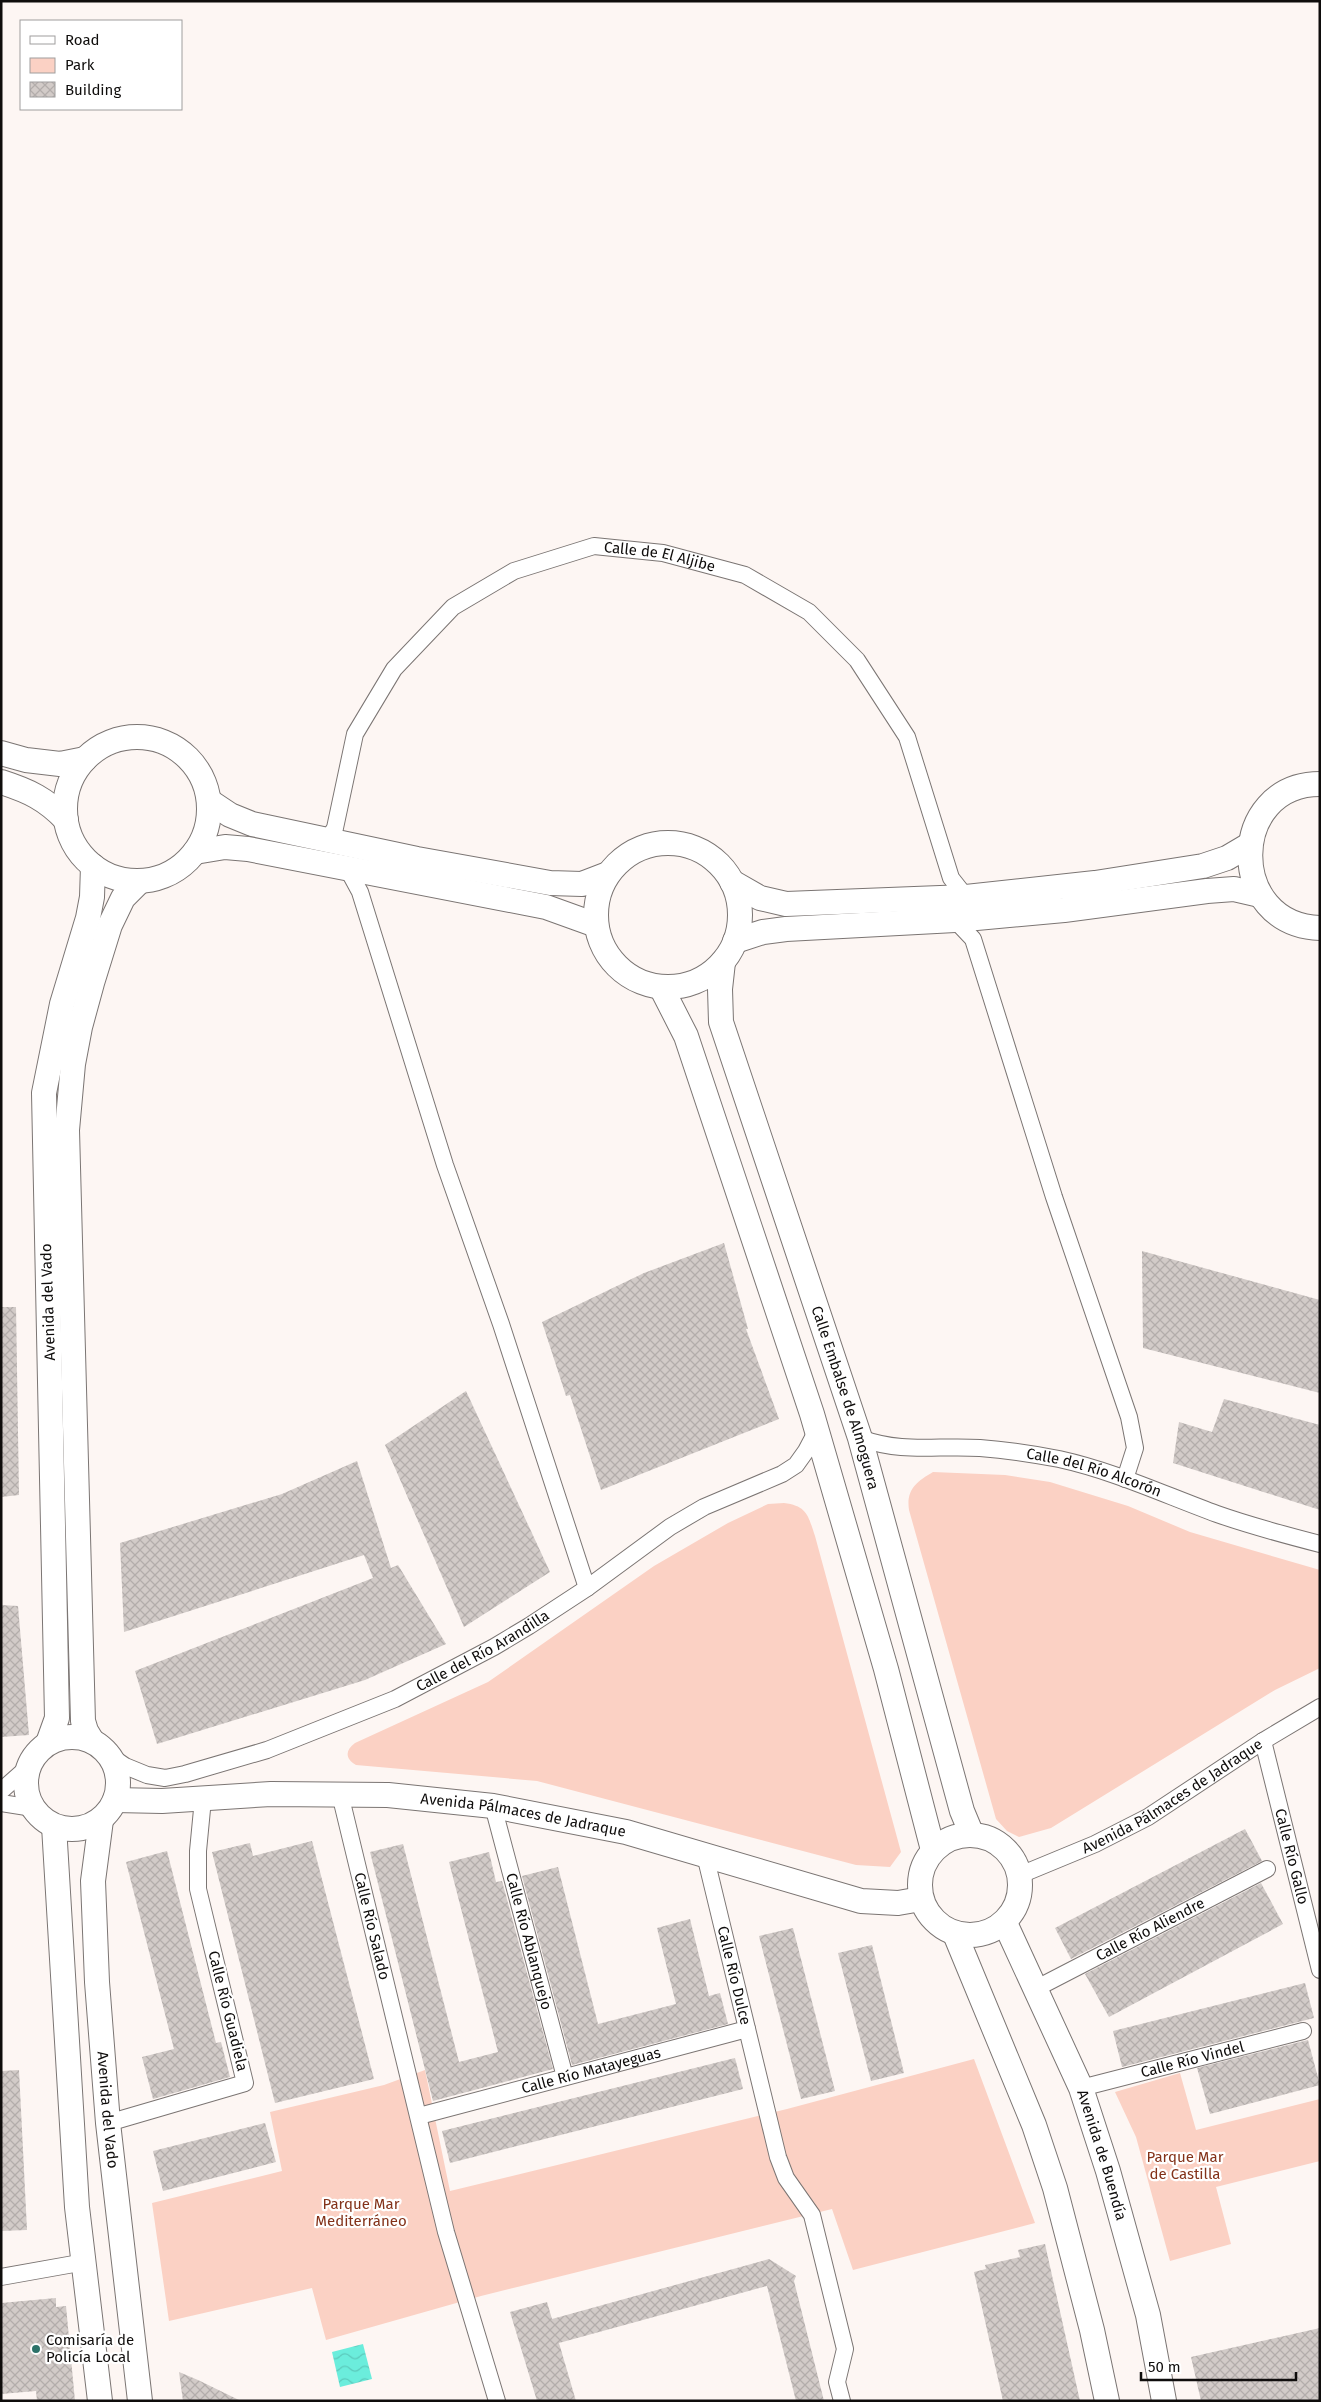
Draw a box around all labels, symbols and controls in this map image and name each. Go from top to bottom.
legend [20,20,182,110]
text: Road [65,31,100,49]
text: Park [65,56,95,74]
text: Building [65,81,121,99]
street label: Calle de El Aljibe [603,538,717,576]
street label: Avenida del Vado [37,1243,59,1361]
street label: Calle Embalse de Almoguera [807,1303,883,1492]
street label: Calle del Río Alcorón [1025,1444,1164,1501]
street label: Calle del Río Arandilla [413,1606,552,1695]
street label: Avenida Pálmaces de Jadraque [1079,1735,1266,1857]
street label: Avenida Pálmaces de Jadraque [420,1789,627,1841]
street label: Calle Río Gallo [1271,1807,1312,1906]
street label: Calle Río Salado [350,1871,394,1982]
street label: Calle Río Ablanquejo [502,1871,556,2012]
street label: Calle Río Aliendre [1093,1894,1208,1965]
street label: Calle Río Dulce [714,1924,755,2027]
street label: Calle Río Guadiela [204,1949,252,2073]
street label: Calle Río Vindel [1139,2037,1247,2081]
street label: Calle Río Matayeguas [519,2043,663,2097]
street label: Avenida del Vado [93,2051,122,2169]
street label: Avenida de Buendía [1073,2087,1130,2223]
park label: Parque Mar de Castilla [1147,2148,1224,2183]
park label: Parque Mar Mediterráneo [315,2195,407,2230]
place label: Comisaría de Policía Local [46,2331,134,2366]
marker: Comisaría de Policía Local [30,2343,42,2355]
scale bar [1141,2350,1296,2382]
text: 50 m [1148,2358,1181,2376]

